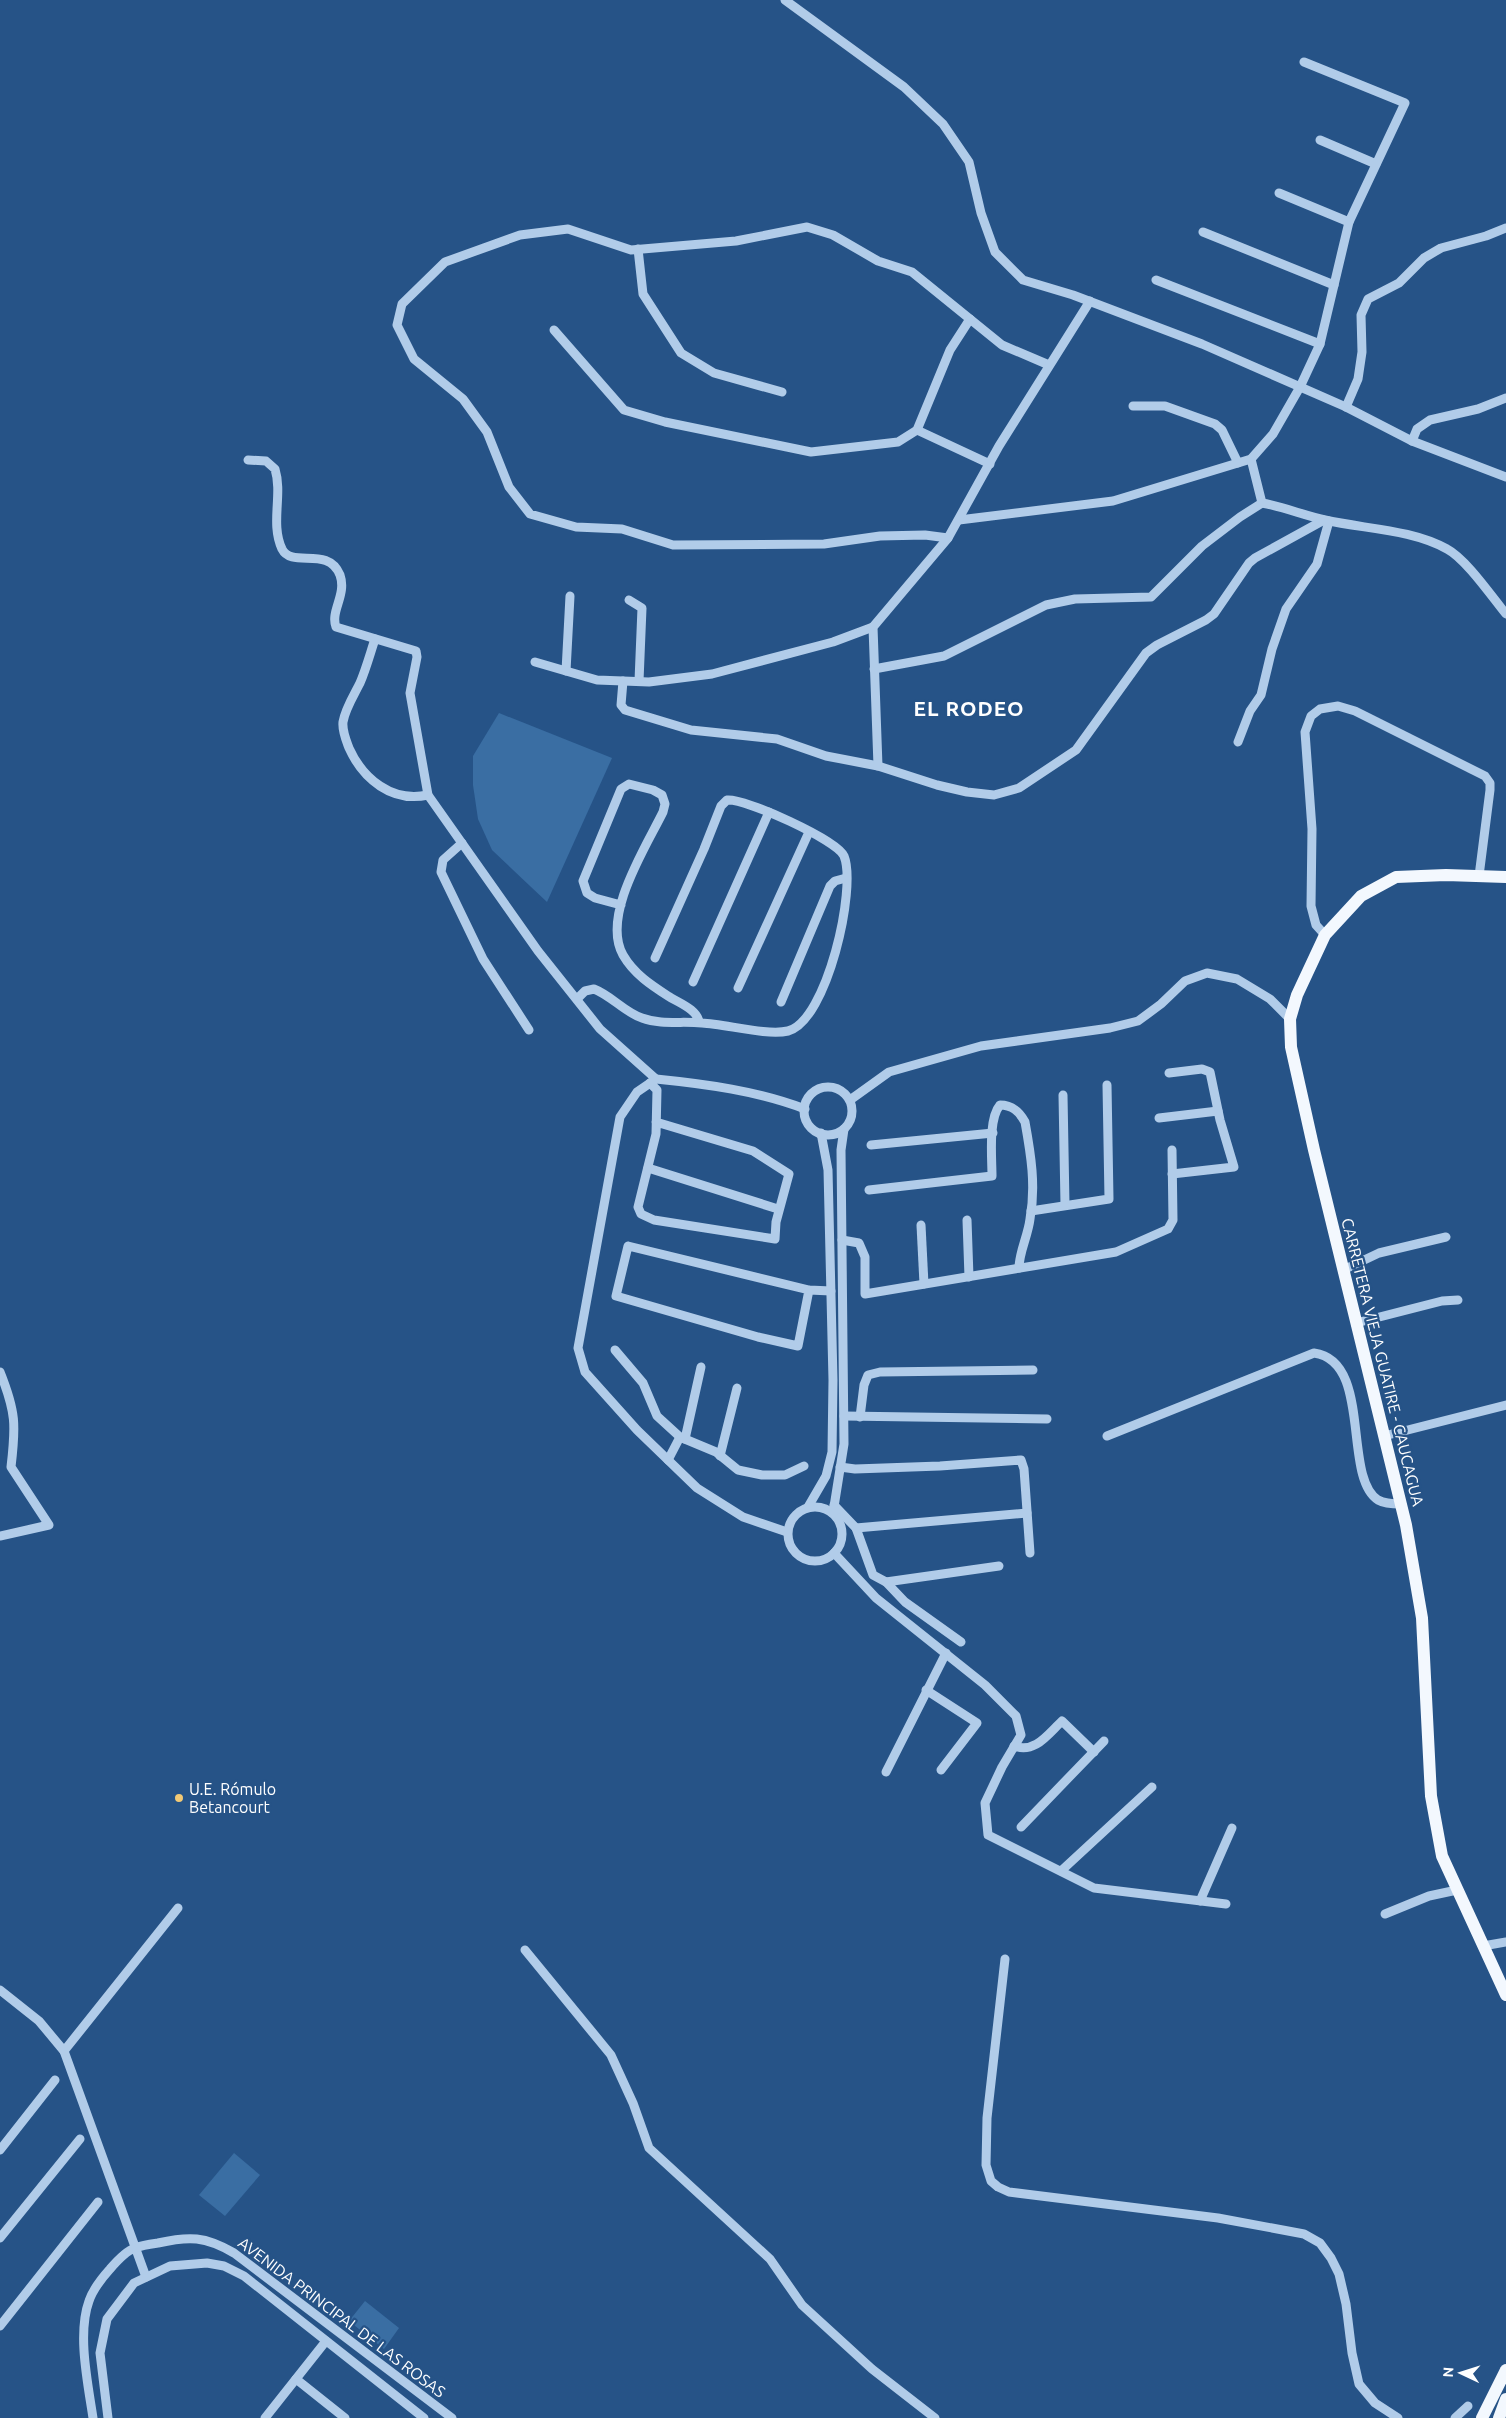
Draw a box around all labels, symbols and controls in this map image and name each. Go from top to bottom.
district label: EL RODEO [914,696,1025,720]
street label: CARRETERA VIEJA GUATIRE - CAUCAGUA [1338,1216,1428,1508]
place label: U.E. Rómulo Betancourt [189,1780,276,1816]
marker: U.E. Rómulo Betancourt [173,1792,185,1804]
street label: AVENIDA PRINCIPAL DE LAS ROSAS [235,2233,449,2401]
north arrow [1436,2348,1486,2398]
text: N [1440,2366,1456,2378]

